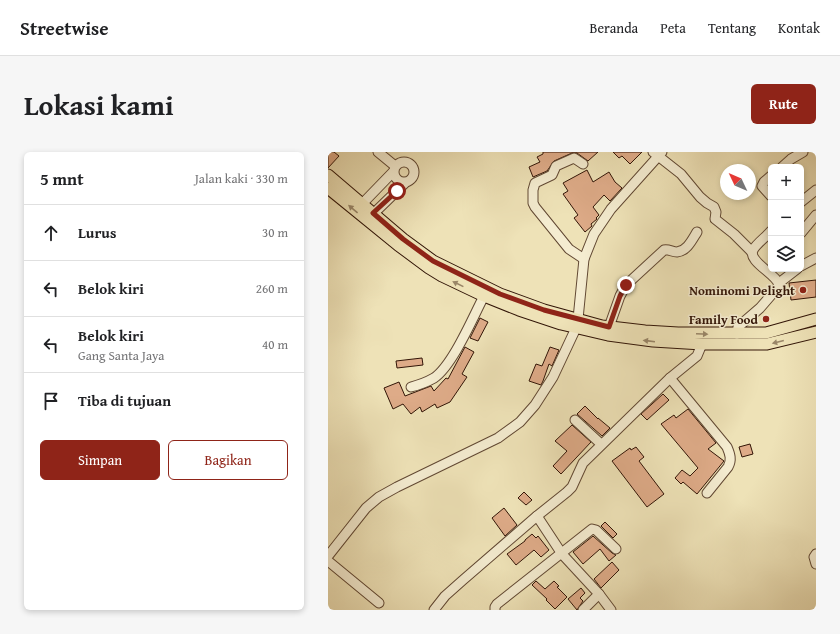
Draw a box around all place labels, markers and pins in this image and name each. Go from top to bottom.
place label: Nominomi Delight [689,281,795,300]
marker: Nominomi Delight [798,285,808,295]
place label: Family Food [689,310,759,329]
marker: Family Food [761,314,771,324]

